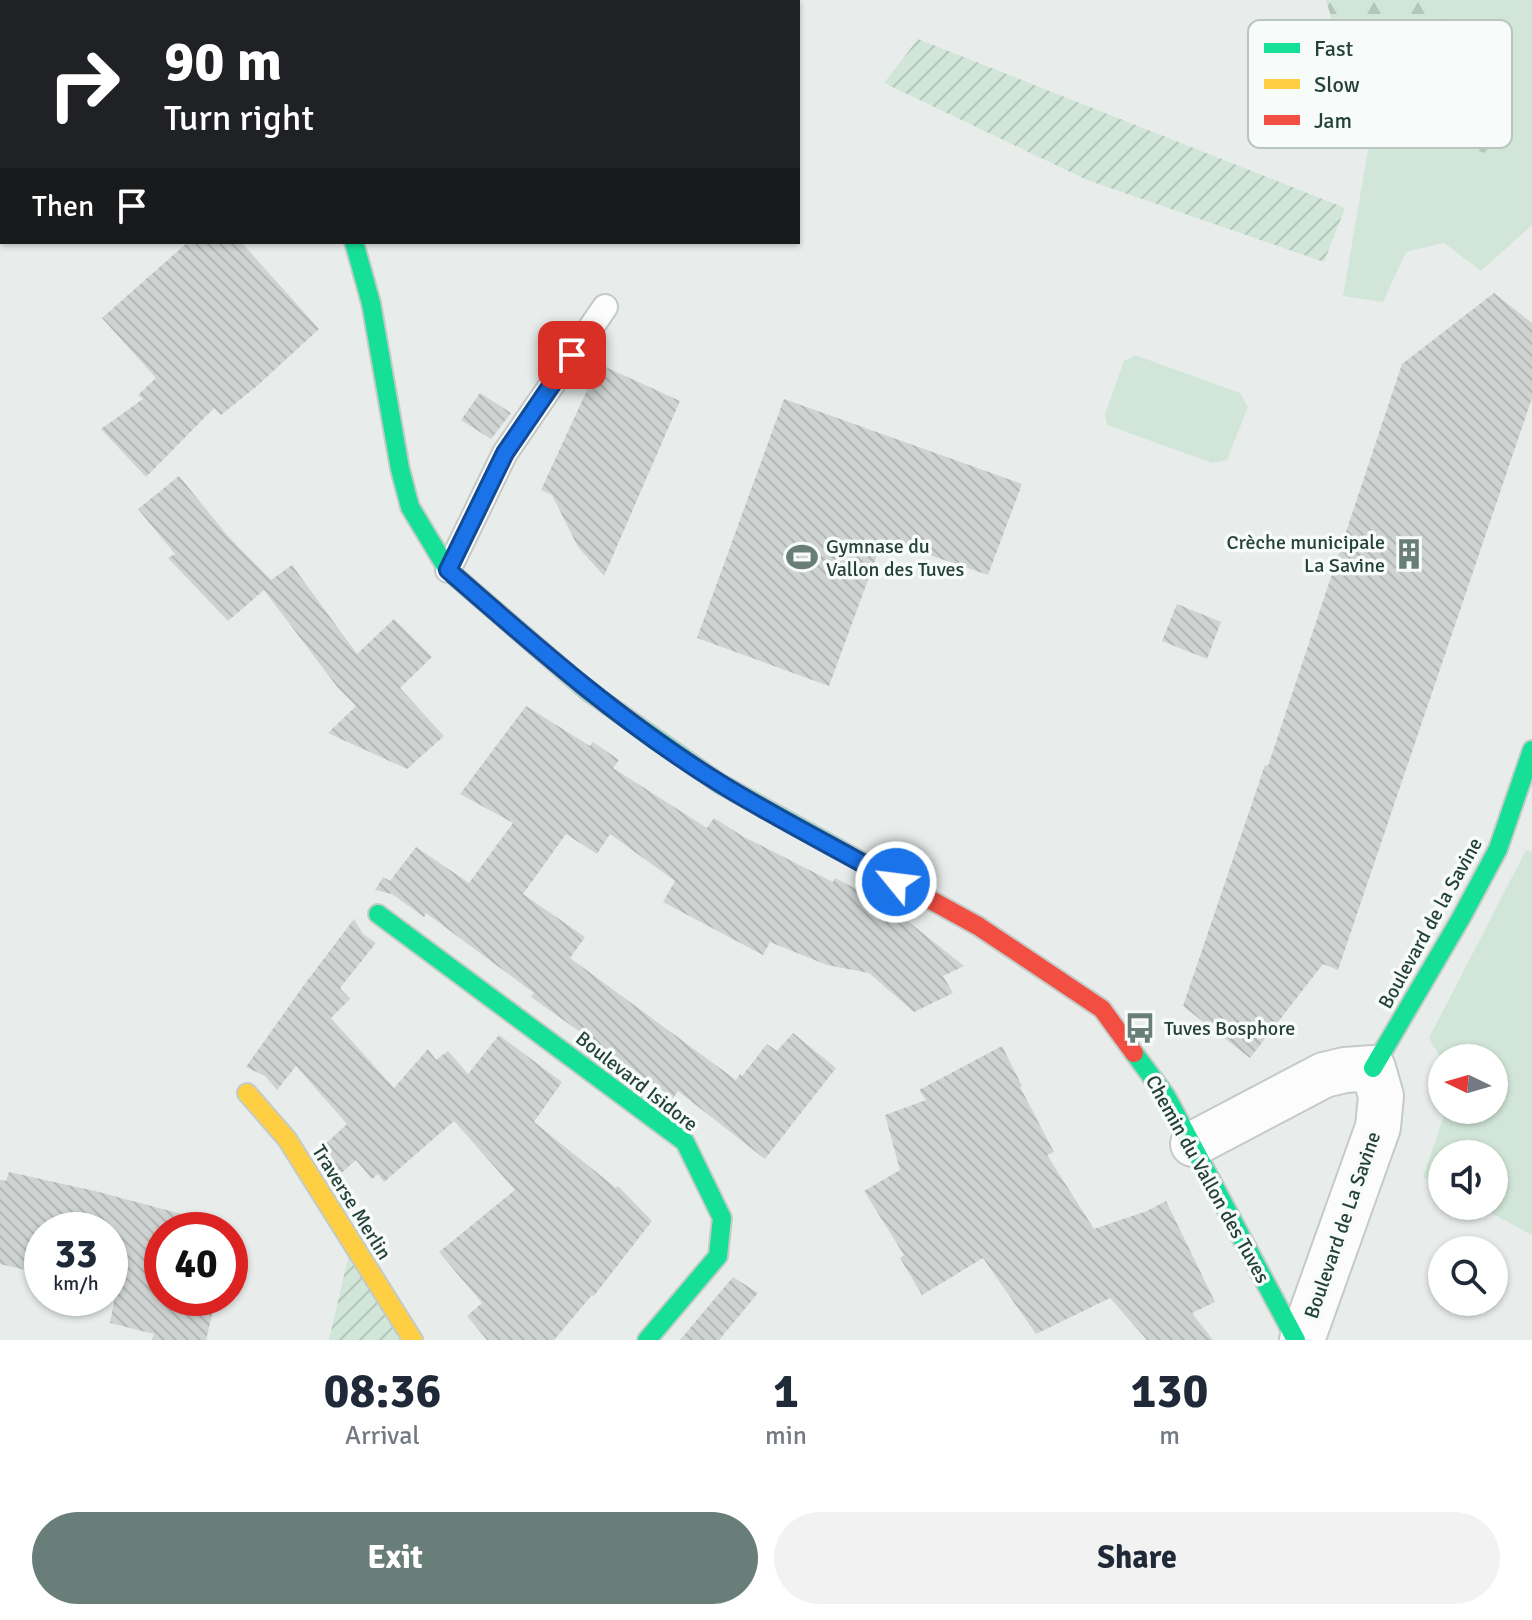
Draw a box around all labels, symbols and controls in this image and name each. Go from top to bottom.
legend [1248,20,1512,148]
text: 90 m [164,27,282,96]
icon: right [32,32,136,136]
text: Fast [1314,35,1354,62]
text: Slow [1314,71,1360,98]
text: Turn right [164,96,314,141]
text: Jam [1314,107,1352,134]
icon: arrive [110,184,154,228]
text: Then [32,188,94,225]
pin [538,321,606,389]
icon: arrive [550,333,594,377]
place label: Crèche municipale La Savine [1226,530,1385,578]
place label: Gymnase du Vallon des Tuves [826,534,965,582]
building icon: Crèche municipale La Savine [1392,537,1426,571]
sports icon: Gymnase du Vallon des Tuves [785,540,819,574]
street label: Boulevard de la Savine [1373,833,1488,1013]
position arrow [854,840,938,924]
bus stop icon: Tuves Bosphore [1123,1011,1157,1045]
place label: Tuves Bosphore [1164,1016,1295,1041]
street label: Boulevard Isidore [571,1026,703,1137]
north arrow [1428,1044,1508,1124]
map controls [1428,1044,1508,1316]
street label: Chemin du Vallon des Tuves [1140,1071,1275,1288]
street label: Boulevard de La Savine [1299,1128,1386,1322]
street label: Traverse Merlin [306,1140,397,1264]
button: sound [1428,1140,1508,1220]
speed limit sign: 40 [144,1212,248,1316]
text: 33 [54,1229,98,1279]
button: search [1428,1236,1508,1316]
text: km/h [53,1271,99,1296]
text: 08:36 [324,1362,441,1421]
text: 1 [773,1362,799,1421]
text: 130 [1131,1362,1208,1421]
text: Arrival [345,1420,420,1452]
text: min [765,1420,807,1452]
text: m [1159,1420,1180,1452]
button: Exit [32,1512,758,1604]
button: Share [774,1512,1500,1604]

